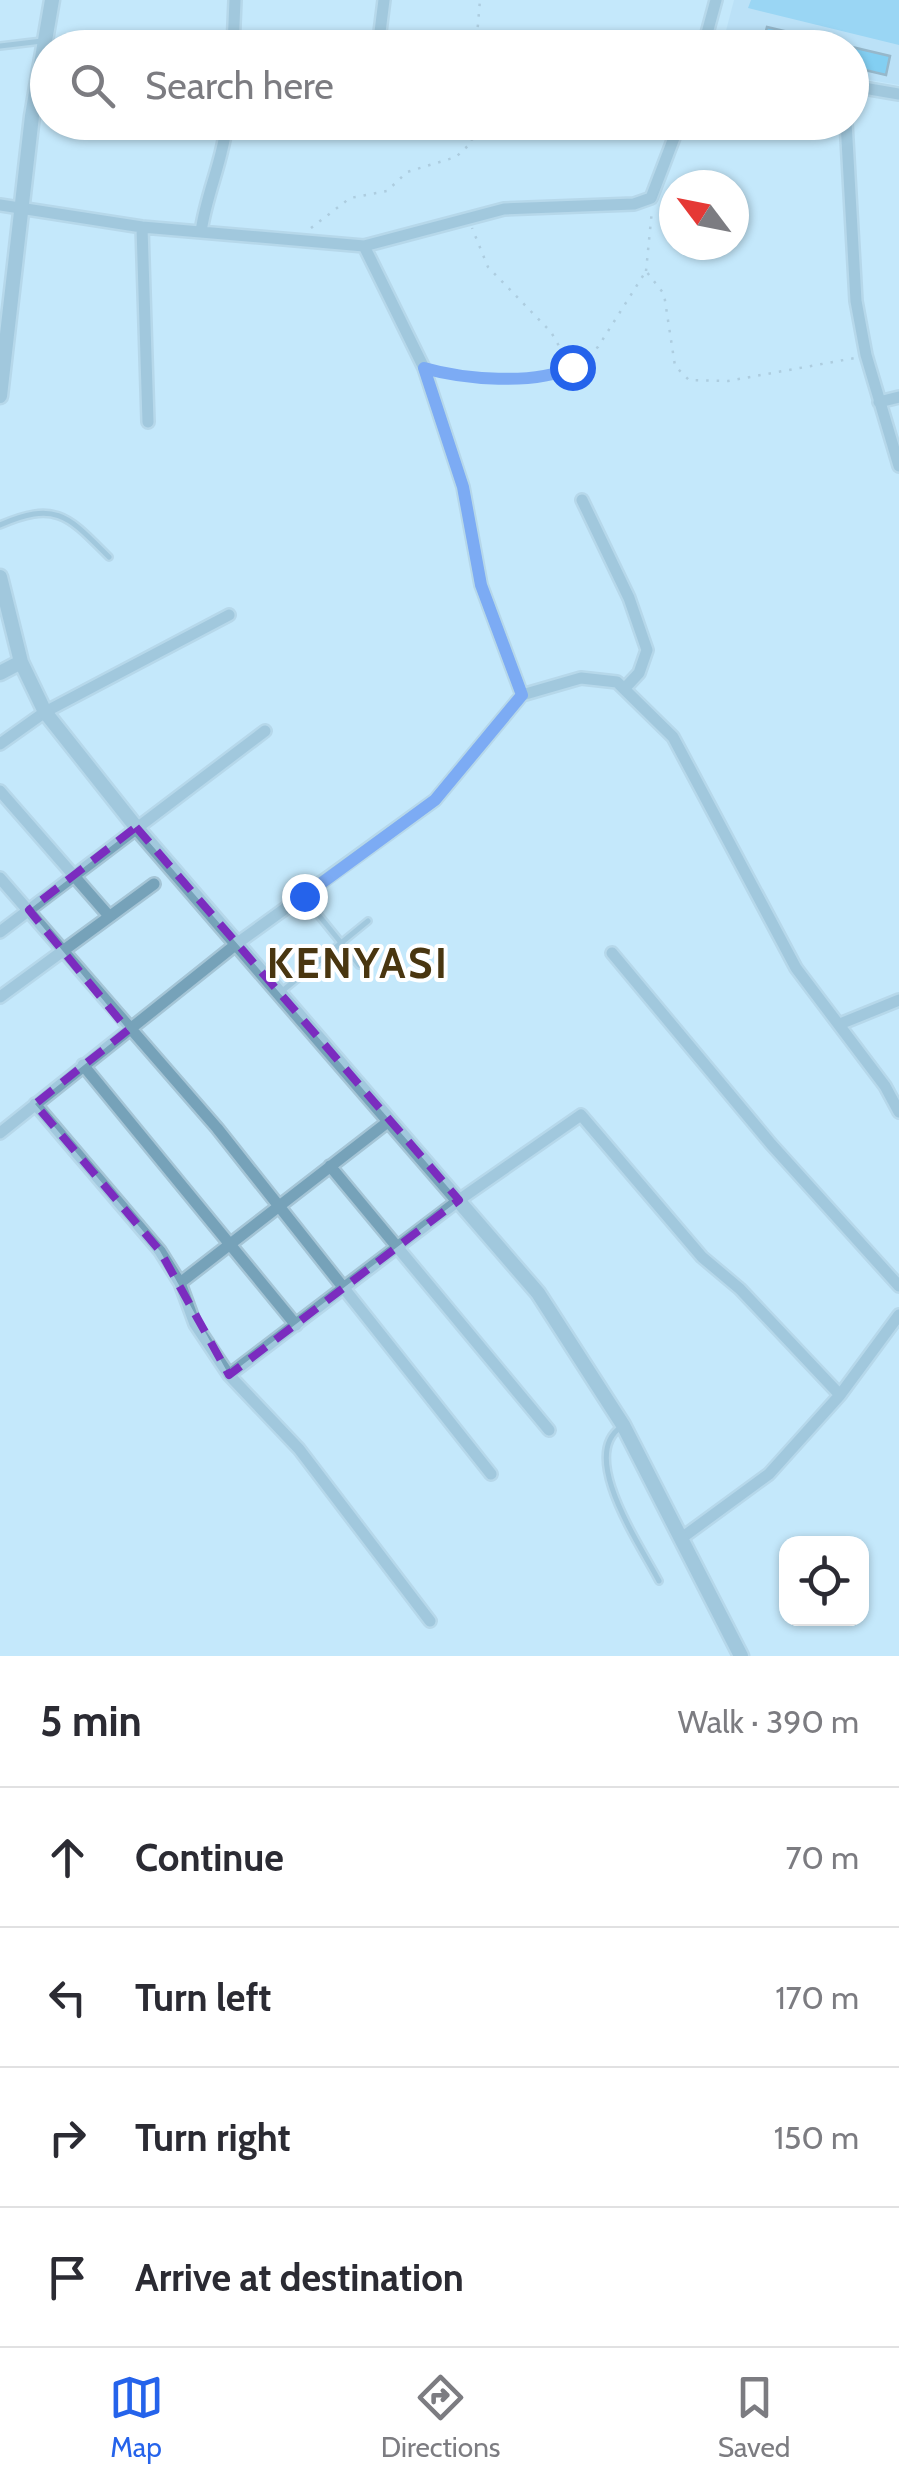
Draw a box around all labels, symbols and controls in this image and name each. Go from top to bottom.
search box [30,30,869,140]
icon: search [65,58,120,113]
text: Search here [145,62,334,109]
north arrow [659,170,749,260]
route start [550,345,596,391]
route end [282,874,328,920]
district label: KENYASI [267,937,449,989]
map controls [779,1536,869,1626]
button: locate [779,1536,869,1626]
text: 5 min [40,1695,142,1747]
text: Walk · 390 m [678,1702,859,1741]
icon: ahead [40,1830,95,1885]
text: Continue [135,1834,284,1881]
text: 70 m [786,1838,859,1877]
icon: left [40,1970,95,2025]
text: Turn left [135,1974,271,2021]
text: 170 m [775,1978,859,2017]
icon: right [40,2110,95,2165]
text: Turn right [135,2114,291,2161]
text: 150 m [774,2118,859,2157]
icon: arrive [40,2250,95,2305]
text: Arrive at destination [135,2254,464,2301]
tab: Map [109,2370,164,2464]
tab: Directions [381,2370,500,2464]
tab: Saved [718,2370,790,2464]

